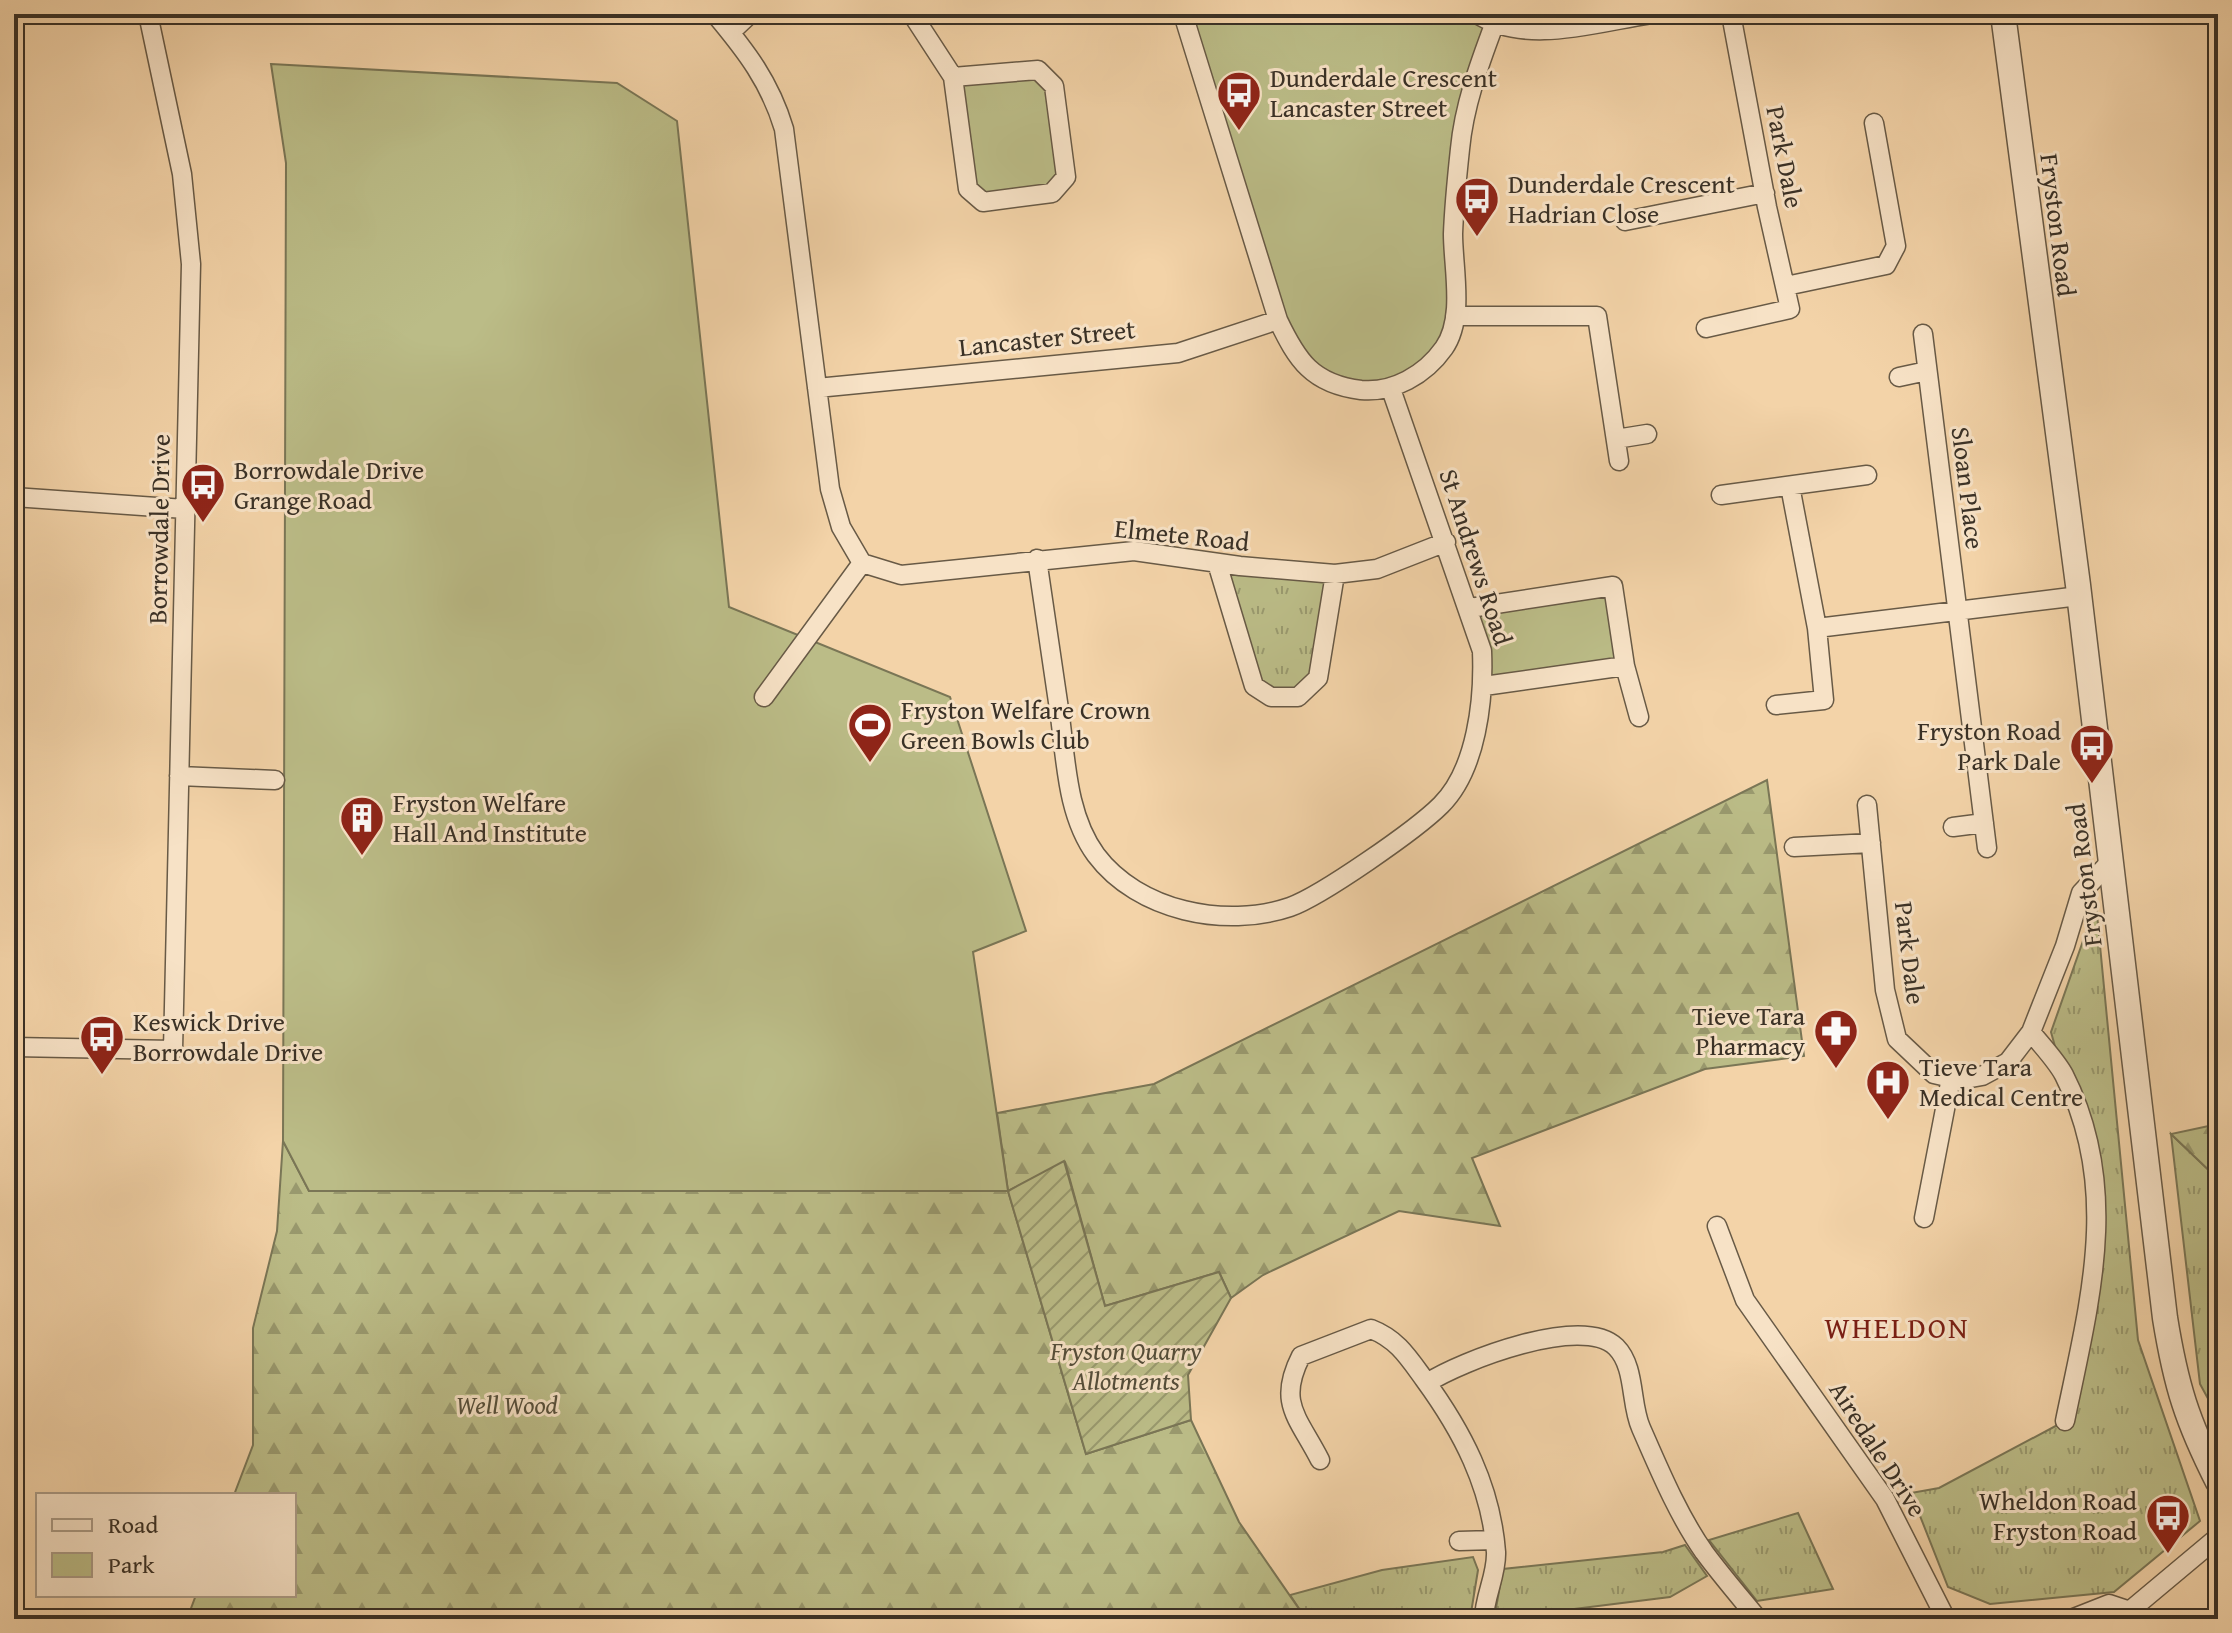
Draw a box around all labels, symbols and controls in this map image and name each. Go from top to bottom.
place label: Dunderdale Crescent Lancaster Street [1270,58,1497,127]
bus stop icon: Dunderdale Crescent Lancaster Street [1215,69,1263,132]
street label: Park Dale [1756,102,1815,211]
street label: Fryston Road [2030,151,2087,299]
place label: Dunderdale Crescent Hadrian Close [1508,164,1735,233]
bus stop icon: Dunderdale Crescent Hadrian Close [1453,175,1501,238]
street label: Lancaster Street [957,309,1137,366]
street label: Sloan Place [1942,424,1995,551]
street label: Borrowdale Drive [137,434,180,624]
place label: Borrowdale Drive Grange Road [234,450,424,519]
bus stop icon: Borrowdale Drive Grange Road [179,461,227,524]
street label: St Andrews Road [1430,464,1523,650]
street label: Elmete Road [1113,508,1252,561]
place label: Fryston Welfare Crown Green Bowls Club [901,690,1151,759]
sports icon: Fryston Welfare Crown Green Bowls Club [846,701,894,764]
place label: Fryston Road Park Dale [1917,711,2061,780]
bus stop icon: Fryston Road Park Dale [2068,722,2116,785]
place label: Fryston Welfare Hall And Institute [393,783,587,852]
building icon: Fryston Welfare Hall And Institute [338,794,386,857]
street label: Fryston Road [2055,801,2112,949]
street label: Park Dale [1885,899,1936,1007]
place label: Tieve Tara Pharmacy [1692,996,1806,1065]
place label: Keswick Drive Borrowdale Drive [133,1002,323,1071]
pharmacy icon: Tieve Tara Pharmacy [1812,1007,1860,1070]
bus stop icon: Keswick Drive Borrowdale Drive [78,1013,126,1076]
place label: Tieve Tara Medical Centre [1919,1047,2083,1116]
hospital icon: Tieve Tara Medical Centre [1864,1058,1912,1121]
district label: WHELDON [1824,1305,1970,1349]
park label: Fryston Quarry Allotments [1049,1331,1202,1400]
street label: Airedale Drive [1820,1373,1937,1524]
park label: Well Wood [456,1385,558,1424]
place label: Wheldon Road Fryston Road [1979,1481,2137,1550]
bus stop icon: Wheldon Road Fryston Road [2144,1492,2192,1555]
legend [36,1493,296,1597]
text: Road [108,1507,158,1542]
text: Park [108,1547,155,1582]

